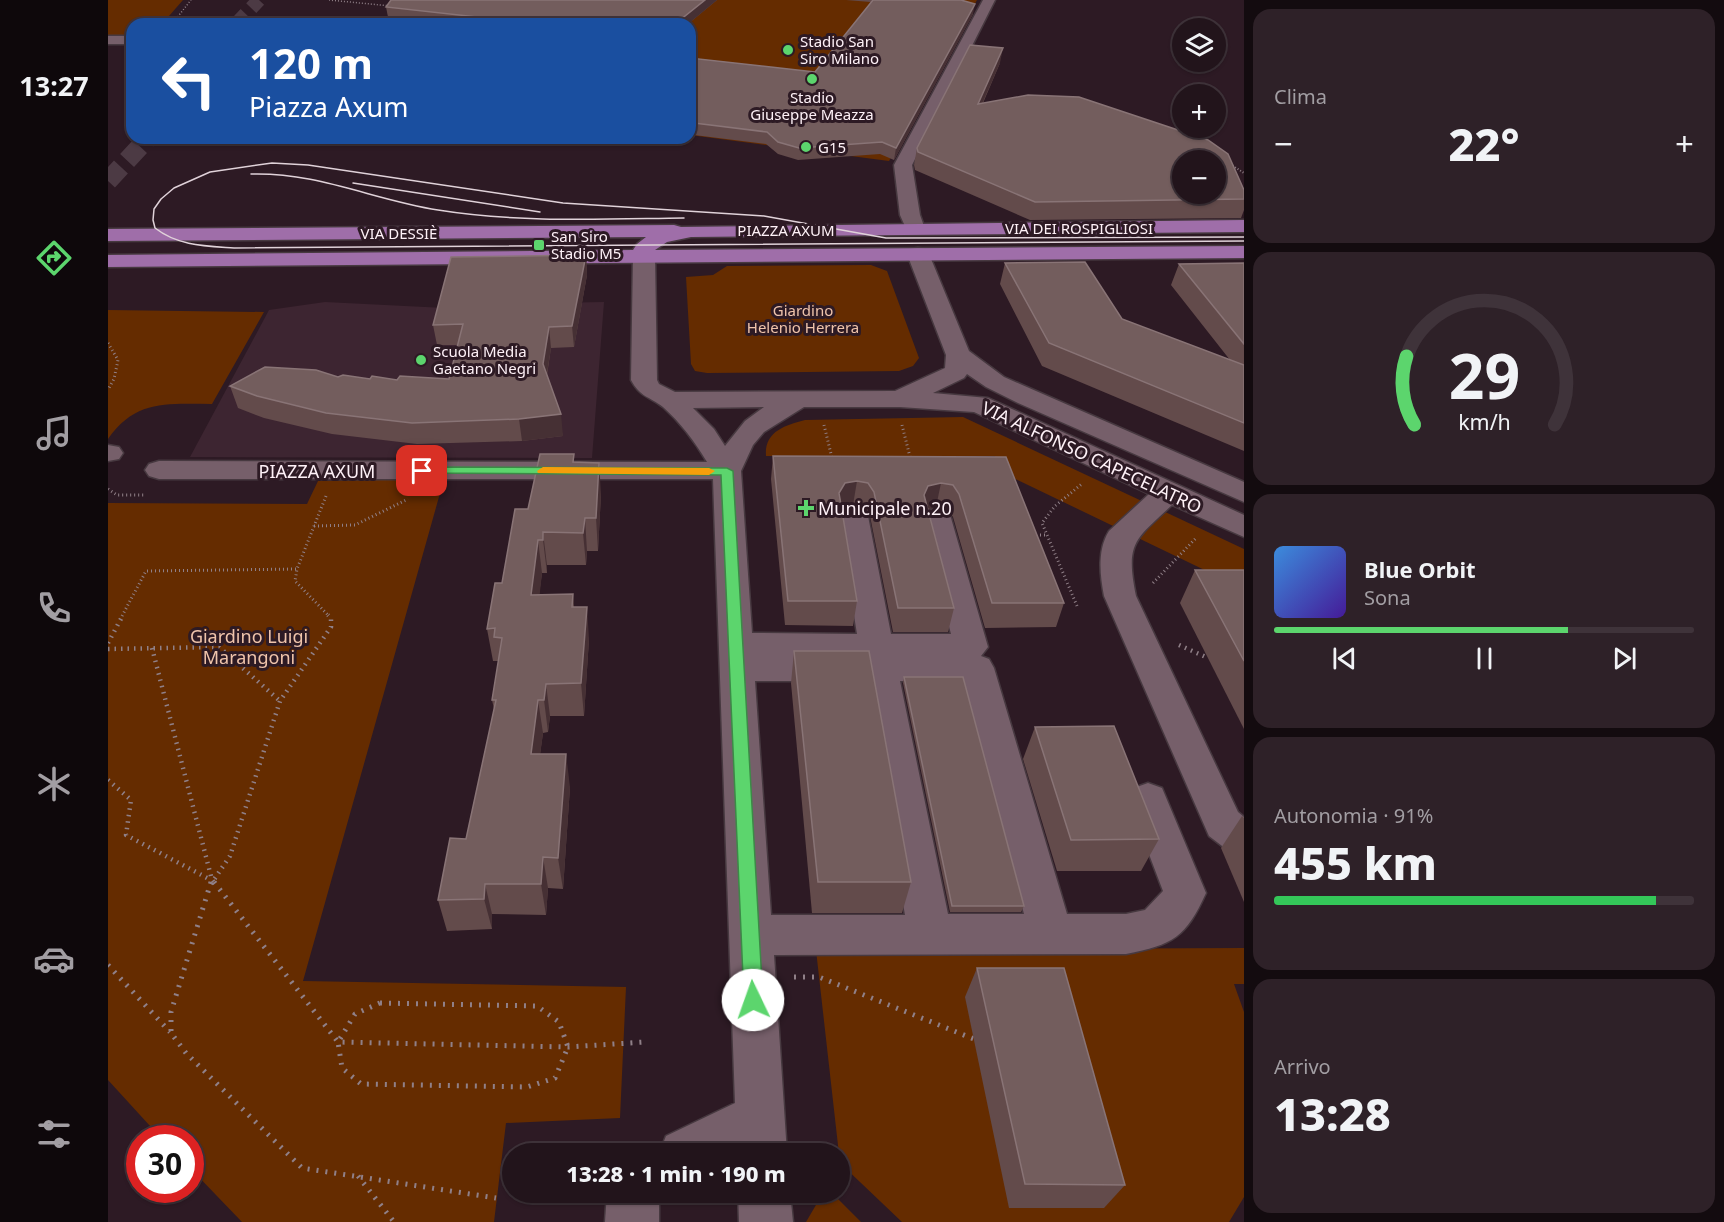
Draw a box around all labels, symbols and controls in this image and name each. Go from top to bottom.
map controls [1172,18,1226,204]
button: layers [1172,18,1226,72]
place label: Stadio San Siro Milano [800,31,879,68]
text: 120 m [249,34,373,91]
icon: left [150,42,228,120]
marker: Stadio San Siro Milano [781,43,795,57]
text: 13:27 [19,67,89,104]
marker: Stadio Giuseppe Meazza [805,72,819,86]
text: Clima [1274,83,1327,110]
button: + [1172,84,1226,138]
place label: Stadio Giuseppe Meazza [750,87,874,124]
text: Piazza Axum [249,88,408,125]
text: 22° [1448,113,1520,174]
text: − [1274,121,1293,166]
text: + [1675,121,1694,166]
place label: G15 [818,137,846,157]
marker: G15 [799,140,813,154]
button: − [1172,150,1226,204]
street label: VIA DEI ROSPIGLIOSI [1005,218,1153,238]
street label: PIAZZA AXUM [737,220,835,240]
street label: VIA DESSIÈ [361,223,437,243]
place label: San Siro Stadio M5 [551,226,621,263]
icon: directions [33,237,75,279]
marker: San Siro Stadio M5 [532,238,546,252]
park label: Giardino Helenio Herrera [747,300,859,337]
text: 29 [1448,333,1520,418]
place label: Scuola Media Gaetano Negri [433,341,536,378]
marker: Scuola Media Gaetano Negri [414,353,428,367]
street label: VIA ALFONSO CAPECELATRO [978,395,1206,519]
text: km/h [1458,408,1510,437]
icon: music [33,412,75,454]
pin [396,445,447,496]
icon: arrive [405,454,438,487]
street label: PIAZZA AXUM [259,459,375,483]
place label: Municipale n.20 [818,496,952,520]
marker: Municipale n.20 [799,501,813,515]
text: Blue Orbit [1364,554,1476,584]
text: Sona [1364,584,1411,611]
icon: phone [33,587,75,629]
park label: Giardino Luigi Marangoni [190,624,308,669]
icon: previous [1328,642,1361,675]
icon: pause [1468,642,1501,675]
icon: next [1608,642,1641,675]
icon: climate [33,763,75,805]
text: Autonomia · 91% [1274,802,1433,829]
text: 455 km [1274,832,1437,893]
icon: car [33,938,75,980]
position arrow [721,968,785,1032]
text: Arrivo [1274,1053,1331,1080]
text: 13:28 [1274,1083,1391,1144]
icon: filters [33,1113,75,1155]
speed limit sign: 30 [126,1125,204,1203]
text: 13:28 · 1 min · 190 m [566,1158,786,1188]

